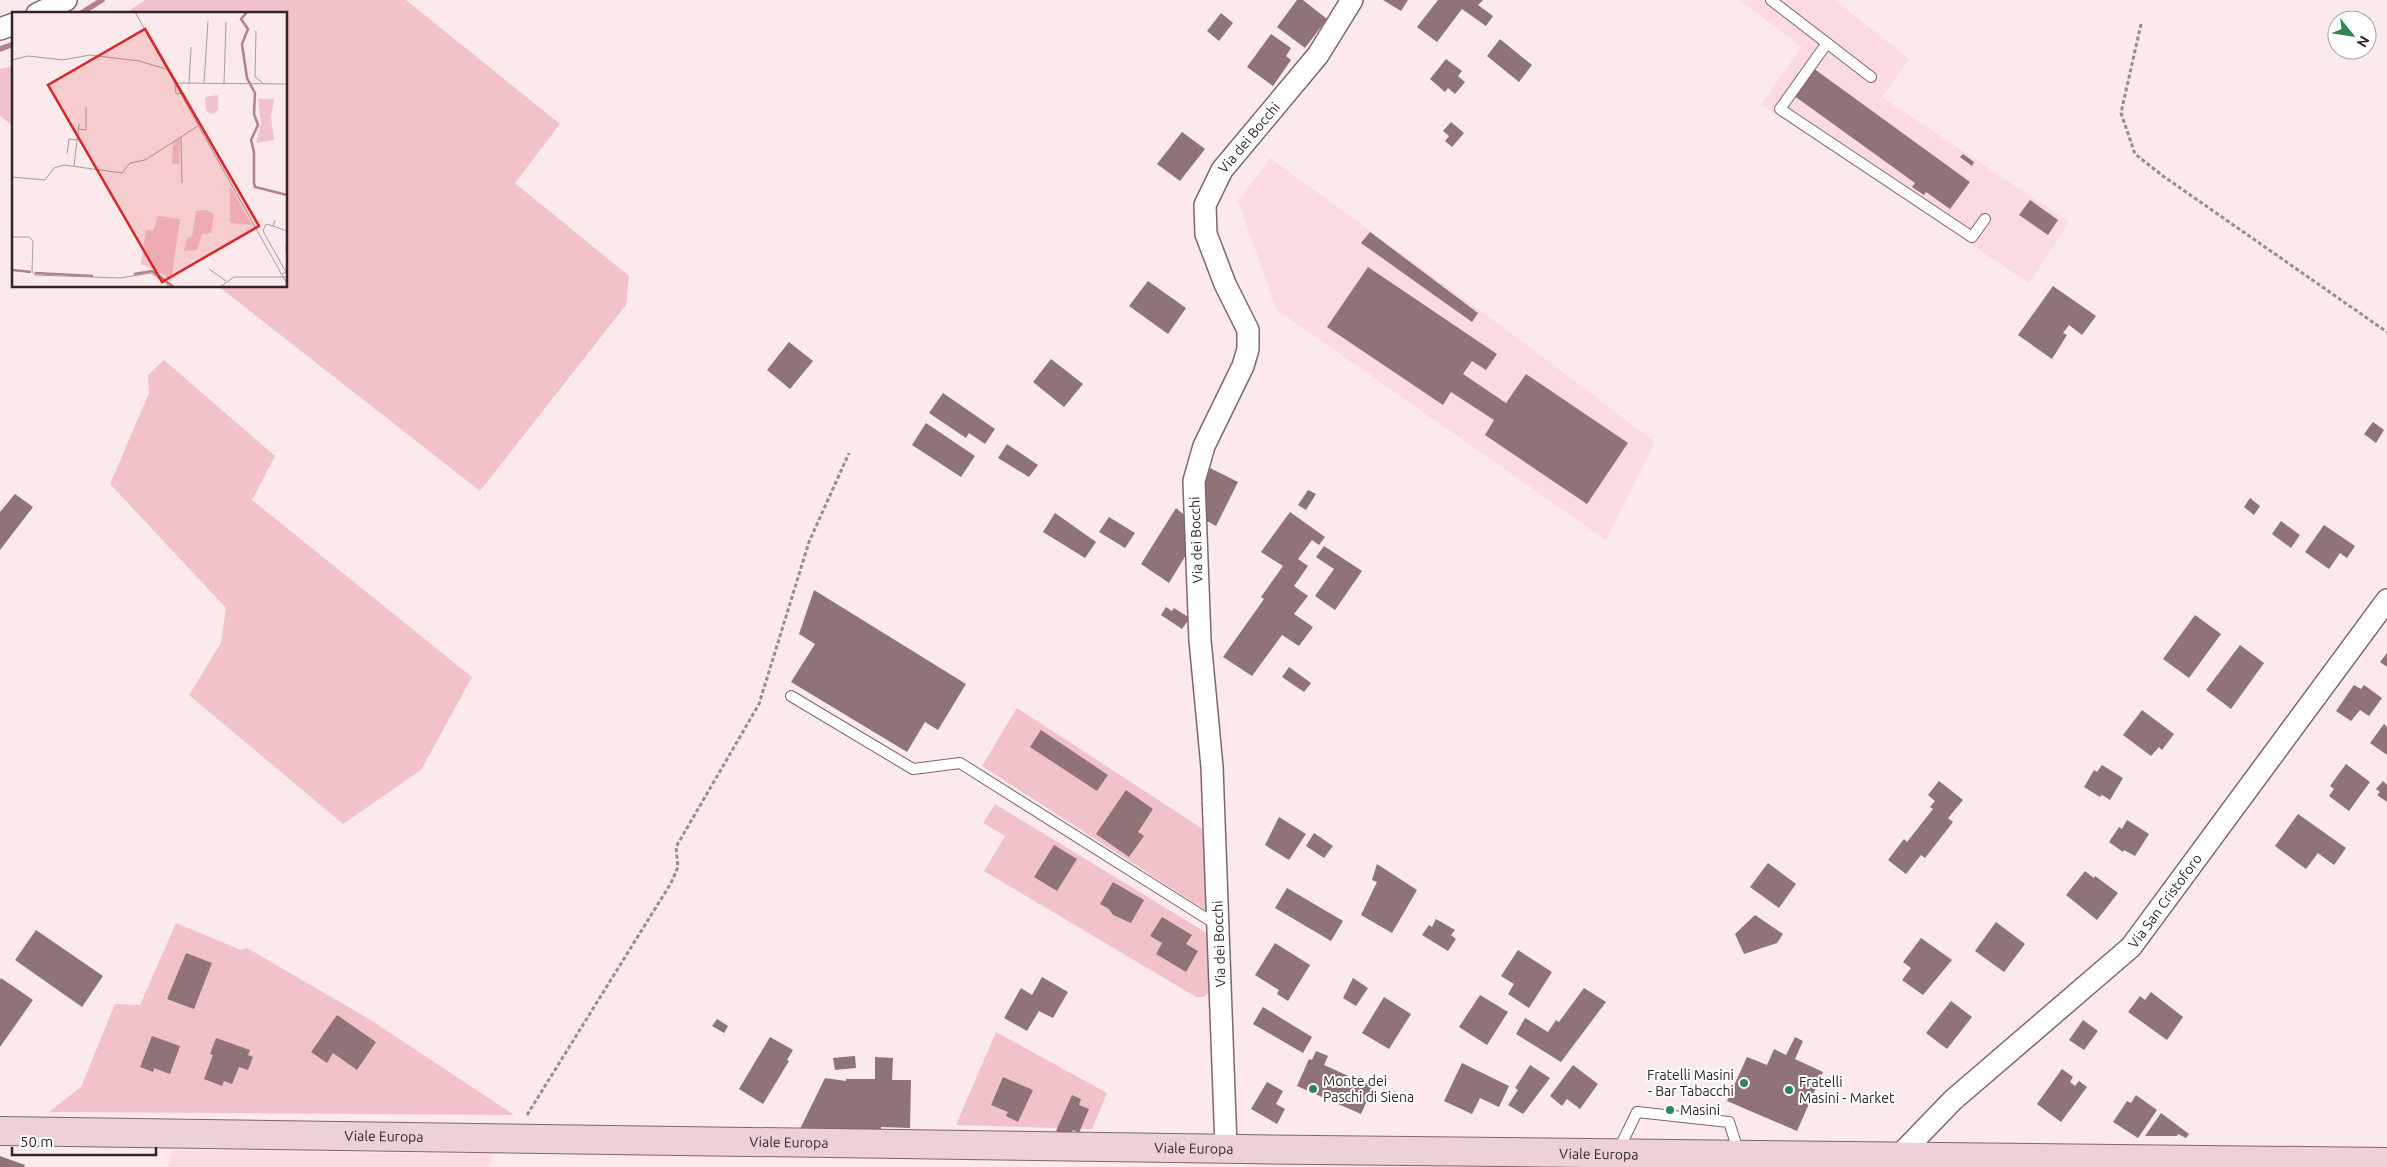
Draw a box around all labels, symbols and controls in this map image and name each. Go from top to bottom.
north arrow [2327,10,2377,60]
inset map [12,12,288,288]
text: N [2354,33,2373,50]
street label: Via dei Bocchi [1215,99,1283,176]
street label: Via dei Bocchi [1186,496,1206,584]
street label: Via San Cristoforo [2125,851,2205,951]
street label: Via dei Bocchi [1209,900,1229,988]
place label: Fratelli Masini - Bar Tabacchi [1647,1067,1734,1099]
place label: Monte dei Paschi di Siena [1323,1073,1414,1105]
place label: Fratelli Masini - Market [1799,1074,1895,1106]
marker: Fratelli Masini - Bar Tabacchi [1738,1077,1750,1089]
marker: Monte dei Paschi di Siena [1307,1083,1319,1095]
marker: Fratelli Masini - Market [1783,1084,1795,1096]
place label: Masini [1680,1102,1720,1118]
marker: Masini [1664,1104,1676,1116]
scale bar [12,1124,156,1156]
street label: Viale Europa [344,1128,424,1145]
text: 50 m [20,1133,53,1150]
street label: Viale Europa [749,1134,829,1151]
street label: Viale Europa [1154,1140,1234,1157]
street label: Viale Europa [1559,1146,1639,1163]

